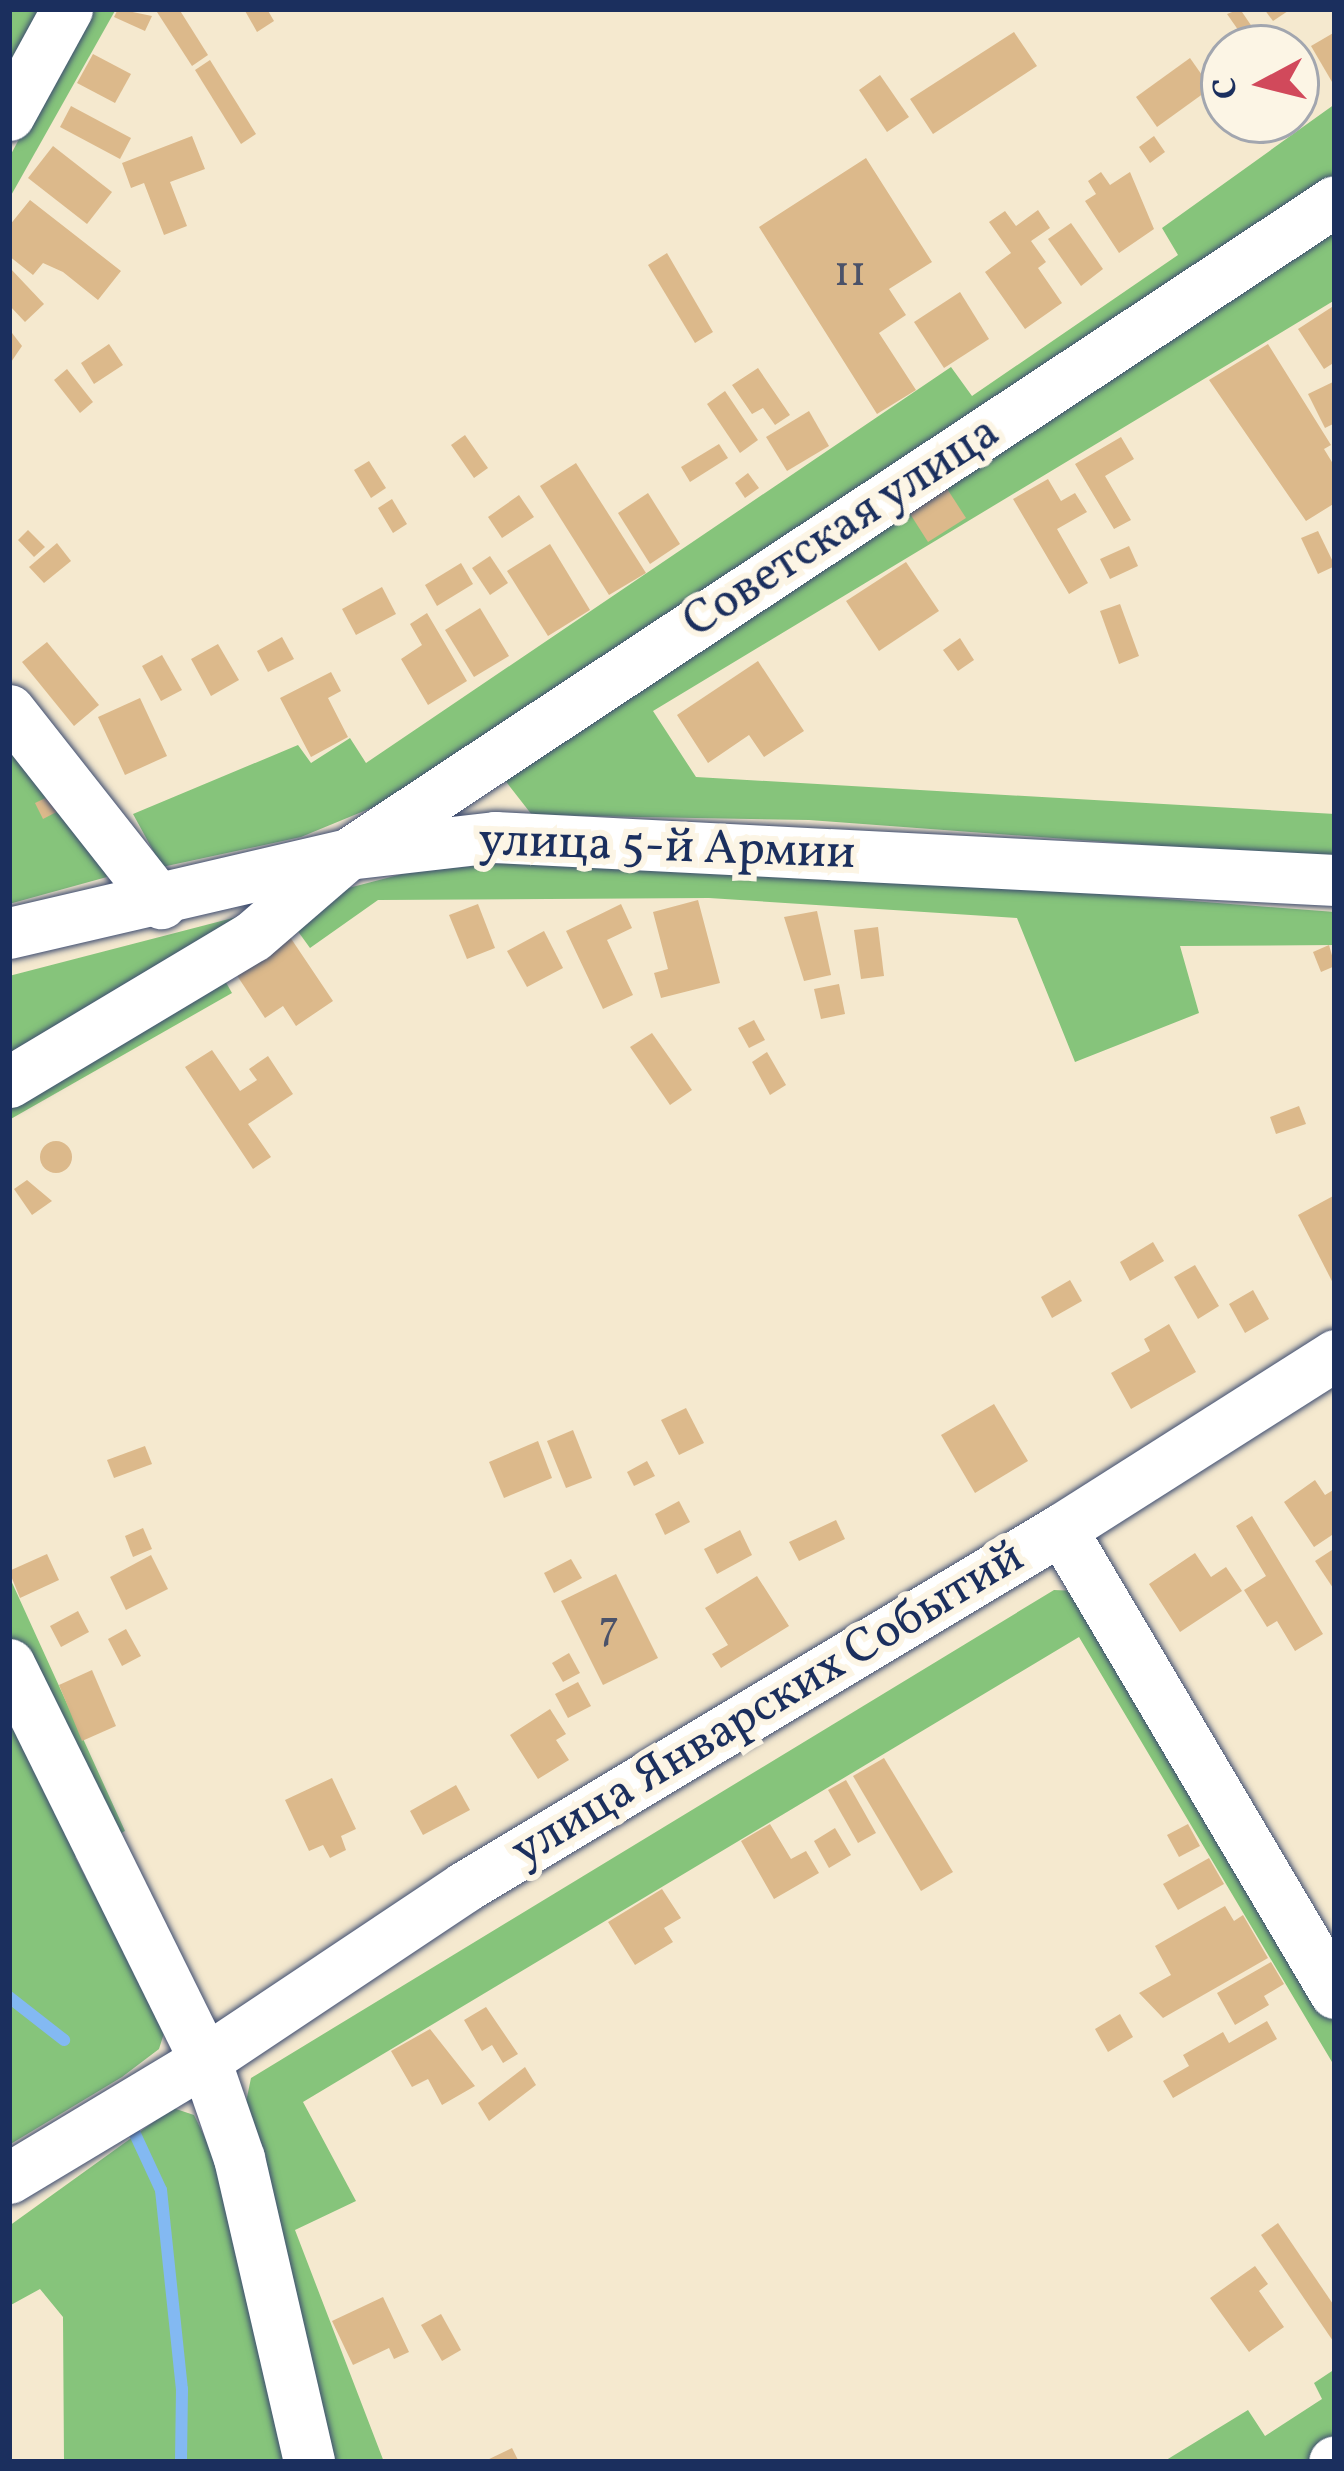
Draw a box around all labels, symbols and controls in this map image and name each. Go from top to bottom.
north arrow [1200,24,1320,144]
text: С [1203,75,1251,101]
house number: 11 [834,250,866,300]
street label: Советская улица [672,404,1012,652]
street label: улица 5-й Армии [478,813,856,883]
street label: улица Январских Событий [502,1529,1034,1881]
house number: 7 [599,1605,619,1655]

